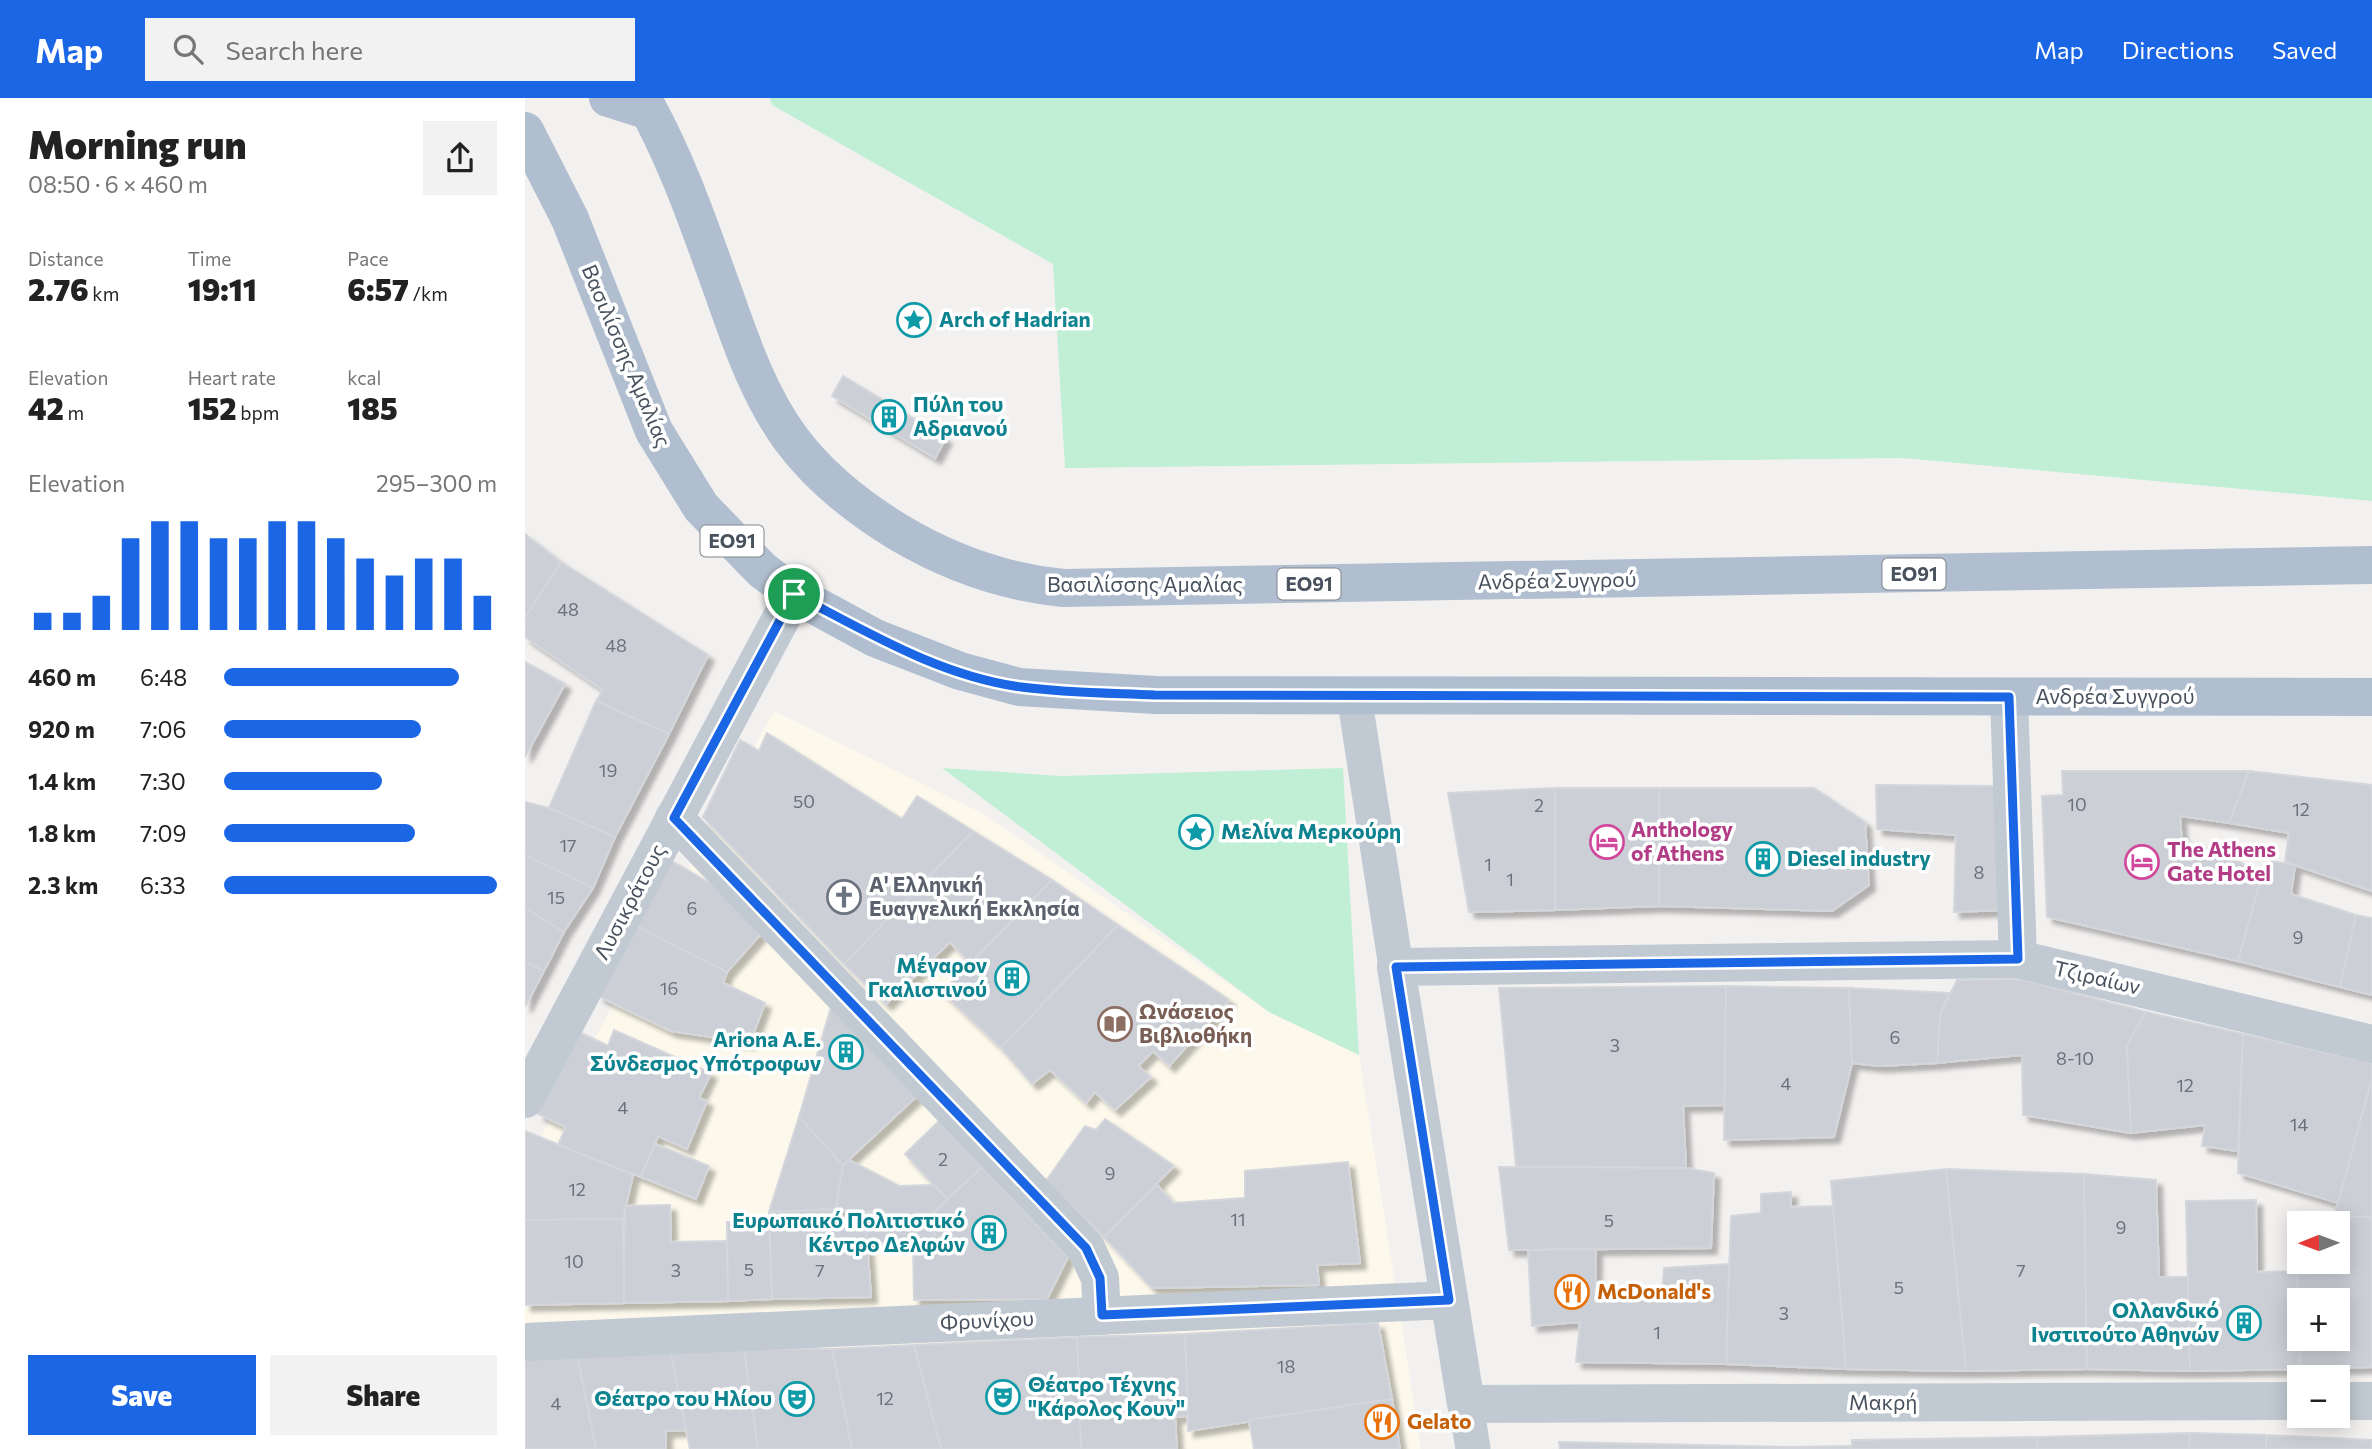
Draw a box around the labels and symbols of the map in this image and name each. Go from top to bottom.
street label: Βασιλίσσης Αμαλίας [578,260,677,450]
place icon: Arch of Hadrian [895,301,933,339]
place label: Arch of Hadrian [939,306,1091,331]
place label: Πύλη του Αδριανού [913,391,1008,440]
building icon: Πύλη του Αδριανού [870,398,908,436]
road number: ΕΟ91 [701,526,763,556]
road number: ΕΟ91 [1883,559,1945,589]
pin [764,564,824,624]
street label: Ανδρέα Συγγρού [1477,566,1637,593]
road number: ΕΟ91 [1277,569,1341,600]
street label: Βασιλίσσης Αμαλίας [1047,571,1243,596]
house number: 48 [557,598,579,620]
house number: 48 [605,634,627,656]
street label: Ανδρέα Συγγρού [2036,683,2194,708]
house number: 19 [599,759,617,781]
house number: 50 [793,790,815,812]
house number: 10 [2067,793,2087,815]
house number: 2 [1534,794,1544,816]
house number: 12 [2292,798,2310,820]
place icon: Μελίνα Μερκούρη [1177,813,1215,851]
place label: Anthology of Athens [1631,816,1734,865]
place label: Μελίνα Μερκούρη [1221,818,1401,843]
hotel icon: Anthology of Athens [1588,823,1626,861]
house number: 17 [559,834,577,856]
place label: The Athens Gate Hotel [2167,836,2276,885]
street label: Λυσικράτους [588,839,670,963]
building icon: Diesel industry [1744,840,1782,878]
hotel icon: The Athens Gate Hotel [2123,843,2161,881]
place label: Diesel industry [1787,845,1931,870]
house number: 1 [1484,853,1492,875]
house number: 8 [1974,861,1985,883]
house number: 1 [1506,868,1514,890]
place label: Α' Ελληνική Ευαγγελική Εκκλησία [869,871,1080,920]
church icon: Α' Ελληνική Ευαγγελική Εκκλησία [825,878,863,916]
house number: 15 [547,886,565,908]
house number: 6 [687,897,697,919]
house number: 9 [2293,926,2303,948]
place label: Μέγαρον Γκαλιστινού [868,952,987,1001]
street label: Τζιραίων [2052,954,2143,999]
building icon: Μέγαρον Γκαλιστινού [993,959,1031,997]
house number: 16 [660,977,678,999]
place label: Ωνάσειος Βιβλιοθήκη [1139,998,1252,1047]
library icon: Ωνάσειος Βιβλιοθήκη [1096,1005,1134,1043]
place label: Ariona Α.Ε. Σύνδεσμος Υπότροφων [590,1026,821,1075]
house number: 6 [1890,1026,1900,1048]
building icon: Ariona Α.Ε. Σύνδεσμος Υπότροφων [827,1033,865,1071]
house number: 3 [1610,1034,1620,1056]
house number: 8-10 [2056,1047,2094,1069]
house number: 4 [1781,1072,1792,1094]
house number: 12 [2176,1074,2194,1096]
house number: 4 [618,1096,629,1118]
house number: 14 [2290,1113,2308,1135]
house number: 2 [938,1148,948,1170]
house number: 9 [1105,1162,1115,1184]
house number: 12 [568,1178,586,1200]
place label: Ευρωπαικό Πολιτιστικό Κέντρο Δελφών [732,1207,965,1256]
house number: 11 [1230,1208,1246,1230]
house number: 5 [1604,1209,1614,1231]
north arrow [2287,1211,2350,1274]
building icon: Ευρωπαικό Πολιτιστικό Κέντρο Δελφών [970,1214,1008,1252]
house number: 9 [2116,1216,2126,1238]
house number: 10 [564,1250,584,1272]
house number: 5 [744,1258,754,1280]
house number: 3 [671,1259,681,1281]
house number: 7 [815,1259,825,1281]
house number: 7 [2016,1259,2026,1281]
restaurant icon: McDonald's [1553,1273,1591,1311]
house number: 5 [1894,1276,1904,1298]
place label: McDonald's [1597,1278,1711,1303]
place label: Ολλανδικό Ινστιτούτο Αθηνών [2031,1297,2219,1346]
house number: 3 [1779,1302,1789,1324]
building icon: Ολλανδικό Ινστιτούτο Αθηνών [2225,1304,2263,1342]
street label: Φρυνίχου [939,1305,1034,1334]
house number: 1 [1653,1321,1661,1343]
house number: 18 [1277,1355,1295,1377]
place label: Θέατρο Τέχνης "Κάρολος Κουν" [1028,1371,1185,1420]
theatre icon: Θέατρο Τέχνης "Κάρολος Κουν" [984,1378,1022,1416]
theatre icon: Θέατρο του Ηλίου [778,1380,816,1418]
place label: Θέατρο του Ηλίου [594,1385,772,1410]
house number: 12 [876,1387,894,1409]
street label: Μακρή [1849,1389,1917,1414]
house number: 4 [551,1392,562,1414]
restaurant icon: Gelato [1363,1403,1401,1441]
place label: Gelato [1407,1408,1472,1433]

